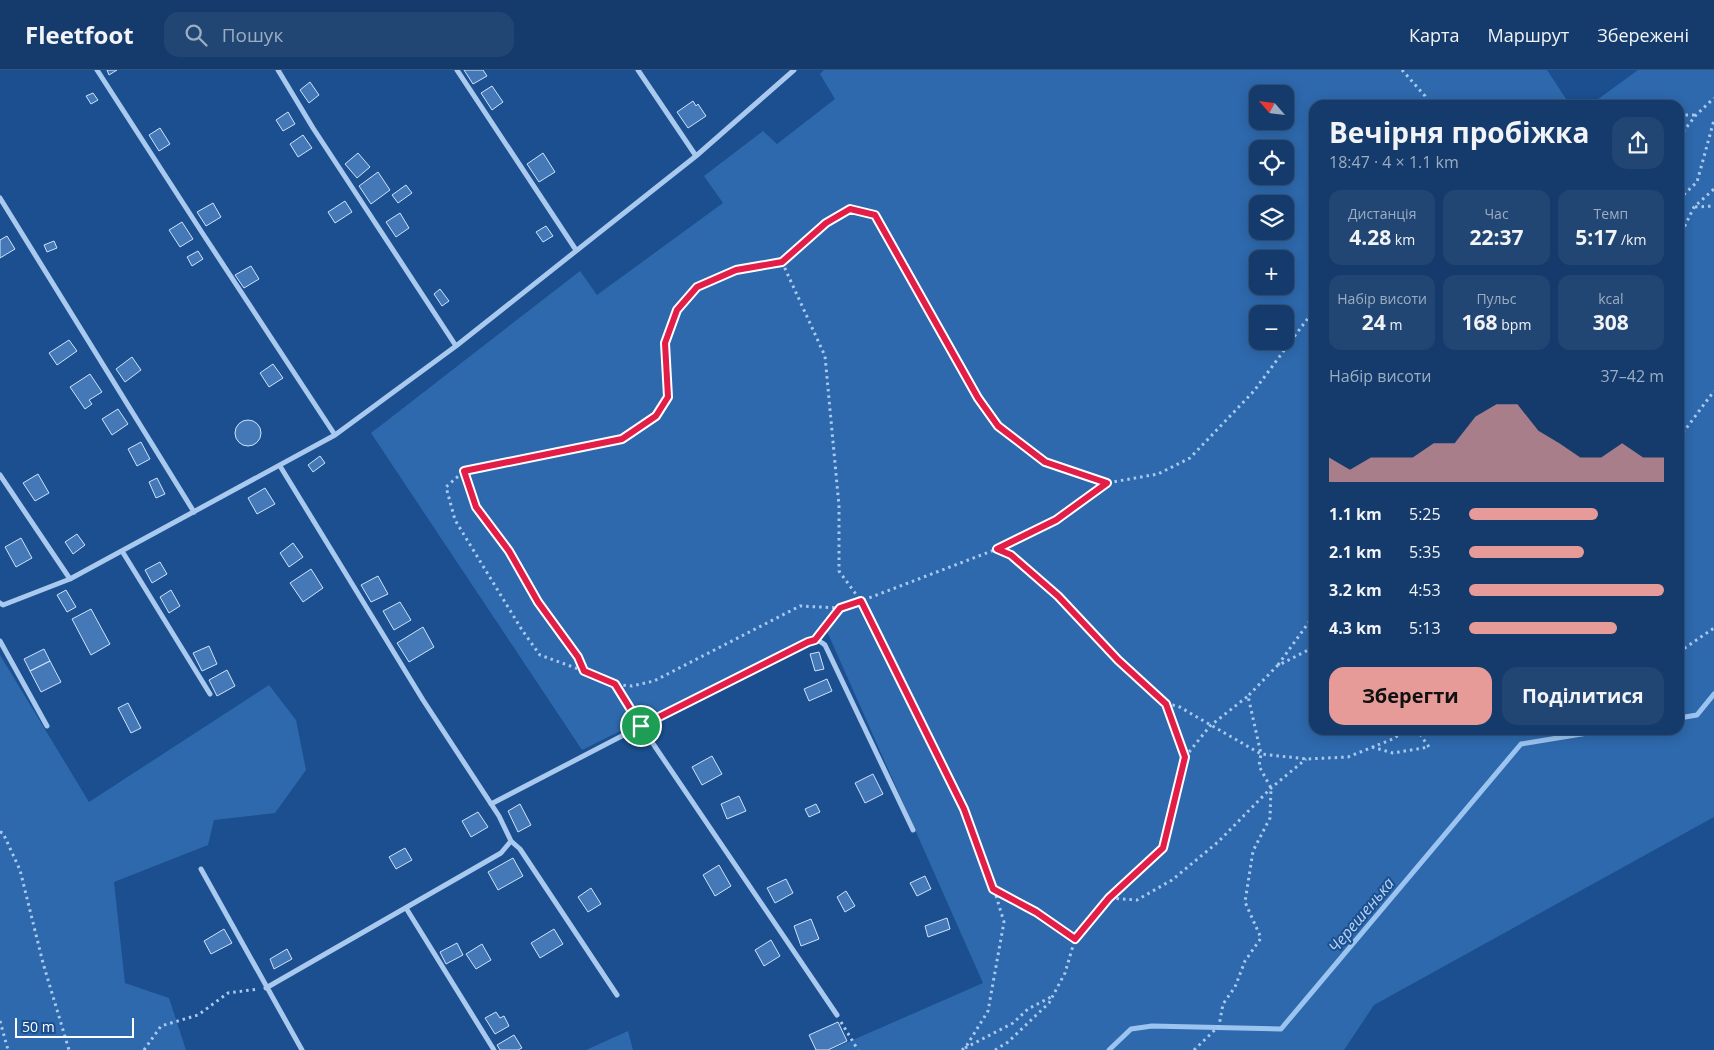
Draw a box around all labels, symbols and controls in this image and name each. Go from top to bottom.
search box [164,12,514,57]
text: Fleetfoot [25,18,134,51]
icon: search [182,21,210,49]
text: Пошук [222,22,283,48]
text: Карта [1409,23,1460,47]
text: Маршрут [1488,23,1569,47]
text: Збережені [1597,23,1689,47]
north arrow [1249,85,1294,130]
map controls [1249,85,1294,350]
text: Вечірня пробіжка [1329,113,1589,151]
button: share [1612,117,1664,169]
button: locate [1249,140,1294,185]
text: 18:47 · 4 × 1.1 km [1329,151,1459,173]
button: layers [1249,195,1294,240]
text: Дистанція [1348,204,1416,223]
text: Час [1484,204,1509,223]
text: Темп [1594,204,1628,223]
text: 4.28 [1349,223,1391,251]
text: 22:37 [1469,223,1524,251]
text: 5:17 [1575,223,1617,251]
text: km [1391,230,1415,249]
text: /km [1617,230,1646,249]
button: + [1249,250,1294,295]
text: Набір висоти [1337,289,1427,308]
text: Пульс [1476,289,1517,308]
text: kcal [1598,289,1624,308]
button: − [1249,305,1294,350]
text: 24 [1362,308,1386,336]
text: 168 [1462,308,1498,336]
text: 308 [1593,308,1629,336]
text: m [1386,315,1402,334]
text: bpm [1498,315,1531,334]
text: Набір висоти [1329,365,1432,387]
text: 37–42 m [1600,365,1664,387]
text: 1.1 km [1329,503,1382,525]
text: 5:25 [1409,503,1441,525]
text: 2.1 km [1329,541,1382,563]
text: 5:35 [1409,541,1441,563]
text: 3.2 km [1329,579,1382,601]
text: 4:53 [1409,579,1441,601]
text: 4.3 km [1329,617,1382,639]
text: 5:13 [1409,617,1441,639]
button: Зберегти [1329,667,1492,725]
button: Поділитися [1502,667,1664,725]
pin [620,705,662,747]
icon: arrive [627,712,655,740]
water label: Черешенька [1323,873,1399,957]
scale bar [15,1015,134,1038]
text: 50 m [22,1017,55,1036]

